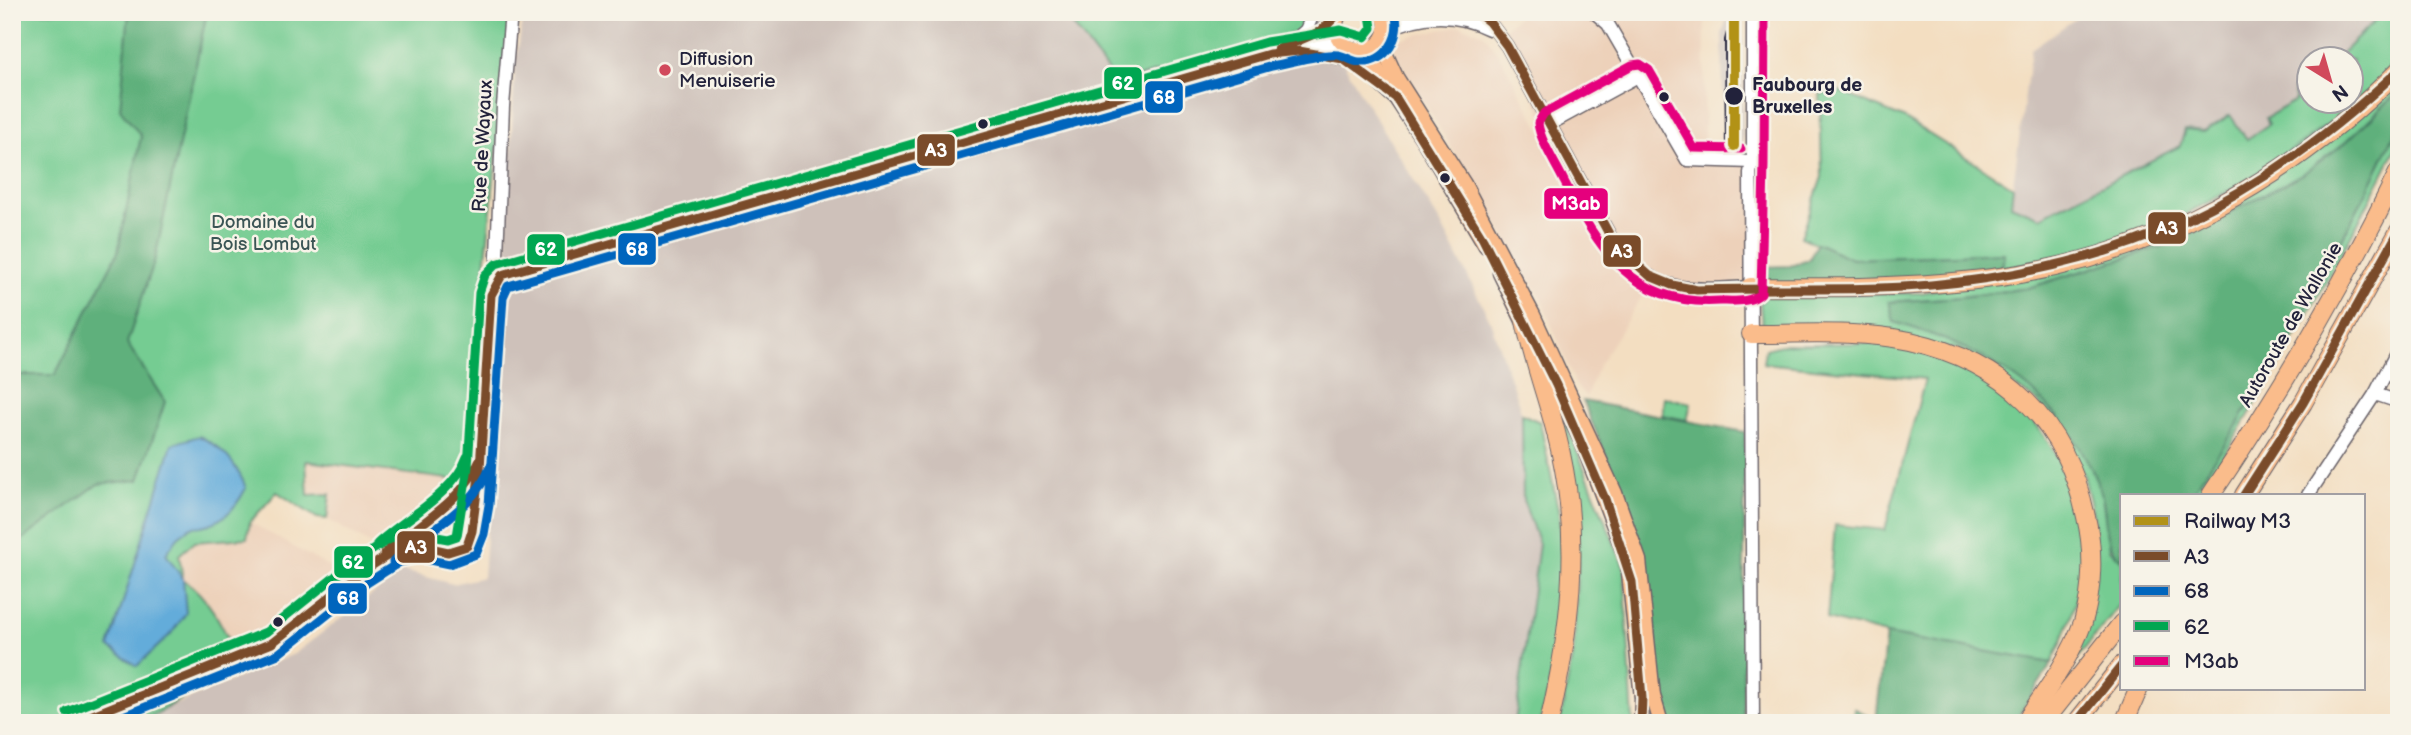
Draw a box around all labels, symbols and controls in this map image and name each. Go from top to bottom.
north arrow [2296,46,2366,116]
place label: Diffusion Menuiserie [679,48,776,93]
marker: Diffusion Menuiserie [657,62,673,78]
line badge: 62 [1103,66,1143,100]
text: 62 [1112,73,1135,96]
place label: Faubourg de Bruxelles [1752,74,1862,119]
street label: Rue de Wayaux [468,79,498,213]
text: N [2327,79,2352,106]
line badge: 68 [1144,80,1184,114]
marker: Faubourg de Bruxelles [1723,85,1745,107]
text: 68 [1153,87,1175,110]
unlabelled marker [1657,90,1671,104]
unlabelled marker [976,117,990,131]
line badge: A3 [916,133,956,167]
text: A3 [924,140,947,163]
unlabelled marker [1438,171,1452,185]
line badge: M3ab [1543,187,1609,220]
text: M3ab [1551,193,1601,216]
park label: Domaine du Bois Lombut [210,211,317,256]
line badge: A3 [2147,211,2187,245]
text: A3 [2155,218,2178,241]
line badge: 68 [617,232,657,266]
line badge: 62 [526,233,566,266]
line badge: A3 [1602,234,1642,268]
text: 62 [535,239,558,262]
text: 68 [626,239,648,262]
street label: Autoroute de Wallonie [2234,239,2348,411]
text: A3 [1610,241,1633,264]
legend [2120,494,2366,690]
text: Railway M3 [2184,509,2291,534]
line badge: A3 [396,530,436,564]
text: A3 [404,537,427,560]
line badge: 62 [333,545,374,579]
text: A3 [2184,545,2210,570]
text: 62 [342,552,365,575]
text: 68 [2184,579,2209,604]
line badge: 68 [327,582,368,615]
text: 68 [337,588,359,611]
unlabelled marker [271,615,285,629]
text: 62 [2184,615,2210,640]
text: M3ab [2184,649,2239,674]

